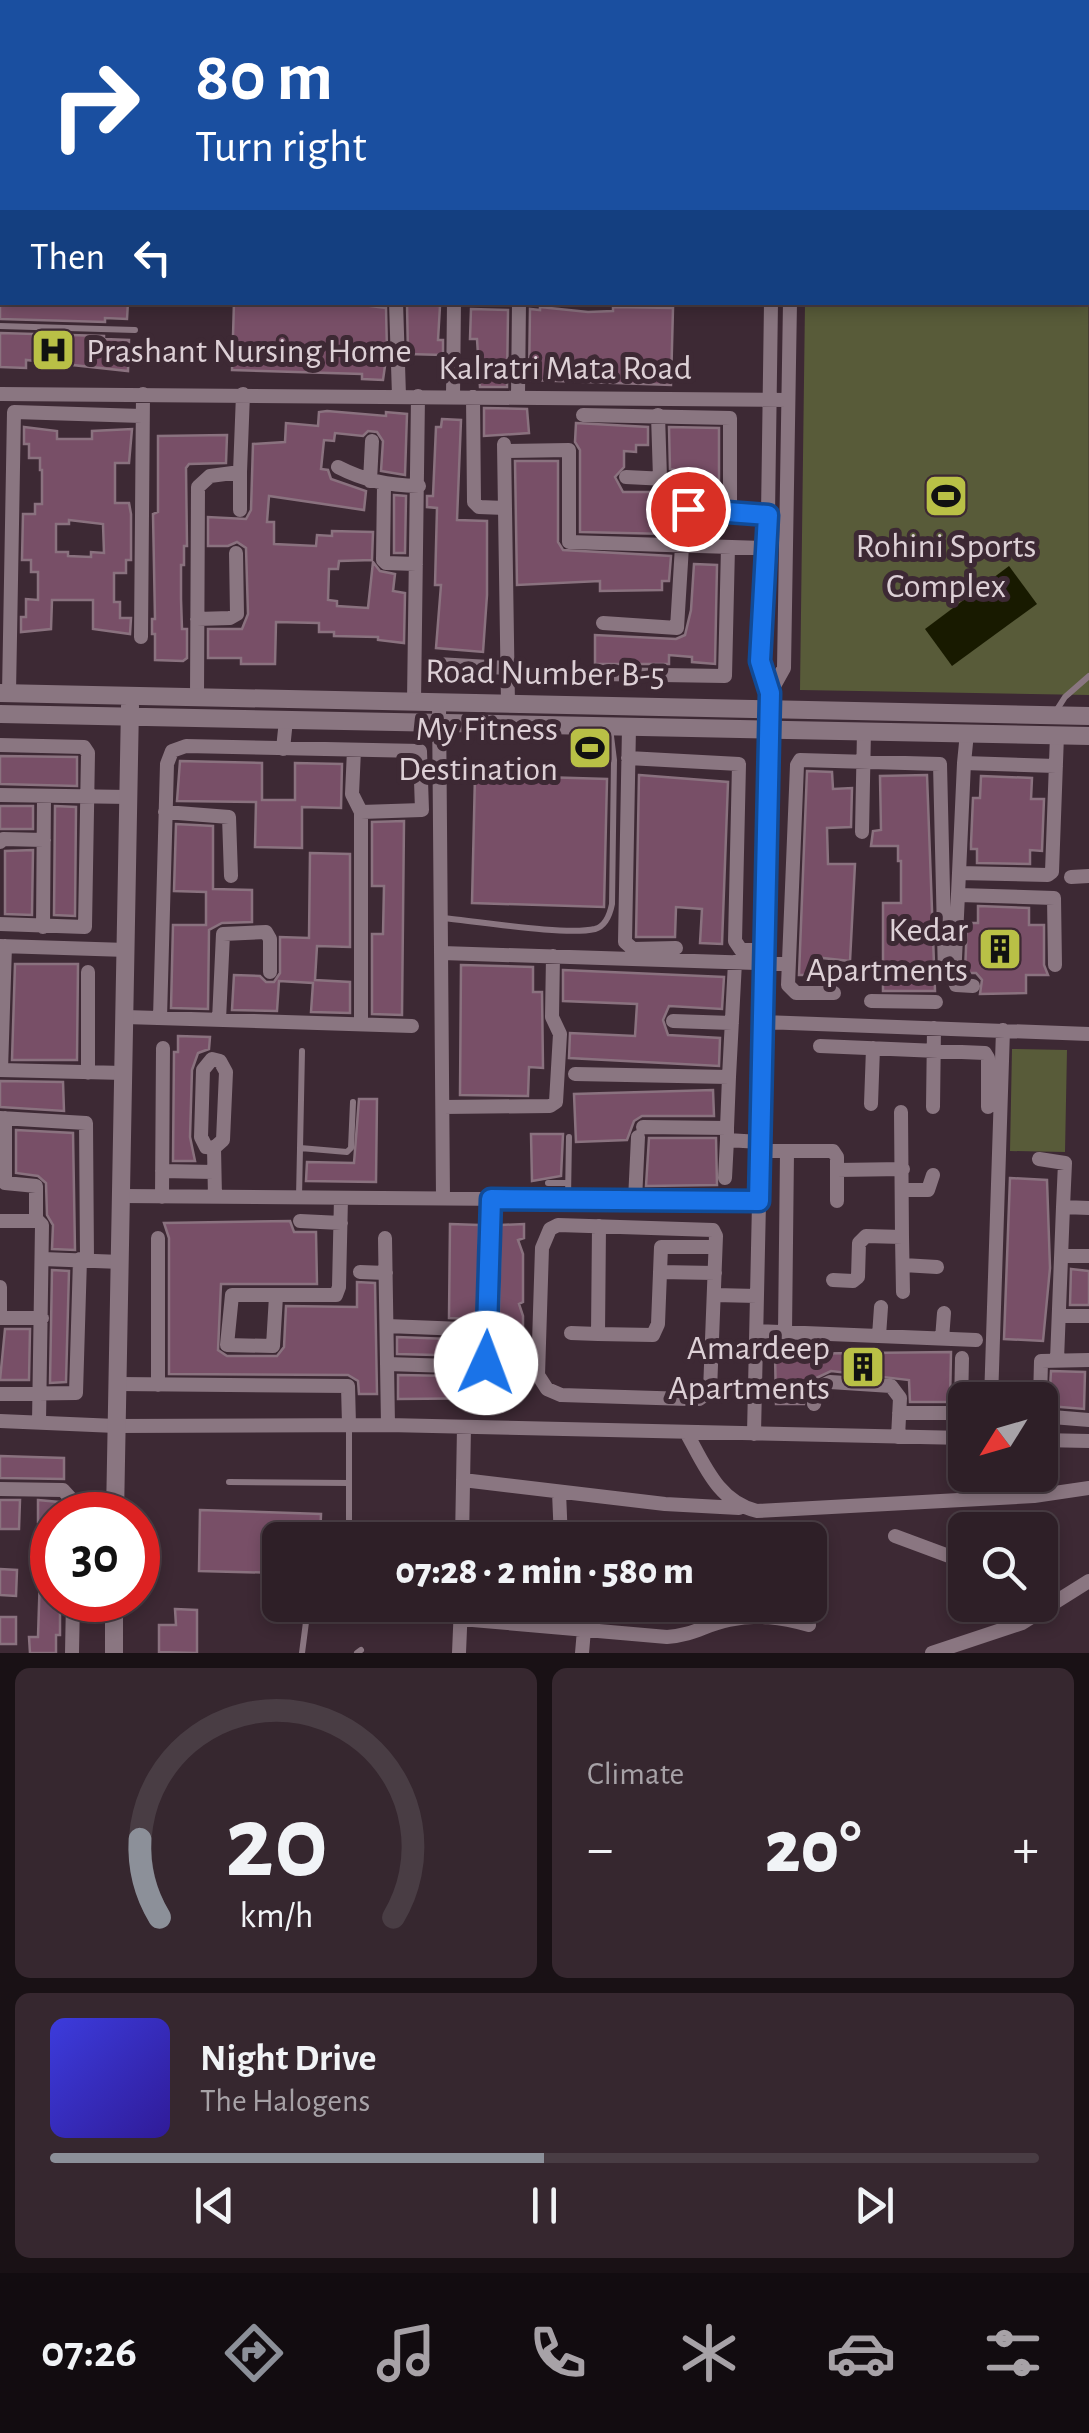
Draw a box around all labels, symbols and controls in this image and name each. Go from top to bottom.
icon: right [30,40,160,170]
text: 80 m [195,43,333,113]
text: Turn right [195,125,367,170]
icon: left [125,230,180,285]
text: Then [30,239,105,277]
hospital icon: Prashant Nursing Home [30,327,76,373]
place label: Prashant Nursing Home [86,334,412,369]
street label: Kalratri Mata Road [438,351,692,386]
pin [646,467,731,552]
sports icon: Rohini Sports Complex [923,473,969,519]
icon: arrive [661,482,716,537]
place label: Rohini Sports Complex [856,529,1036,604]
street label: Road Number B-5 [425,654,665,693]
place label: My Fitness Destination [398,712,558,787]
sports icon: My Fitness Destination [567,725,613,771]
place label: Kedar Apartments [806,913,969,988]
building icon: Kedar Apartments [977,926,1023,972]
position arrow [434,1311,538,1415]
place label: Amardeep Apartments [668,1331,830,1406]
building icon: Amardeep Apartments [840,1344,886,1390]
north arrow [948,1382,1058,1492]
map controls [948,1382,1058,1622]
speed limit sign: 30 [30,1492,160,1622]
button: search [948,1512,1058,1622]
text: 07:28 · 2 min · 580 m [395,1553,694,1591]
text: Climate [587,1758,684,1790]
text: 20 [224,1792,328,1896]
text: 20° [765,1811,861,1886]
text: − [587,1822,613,1877]
text: + [1013,1822,1039,1877]
text: km/h [239,1898,313,1934]
text: Night Drive [200,2040,376,2078]
text: The Halogens [200,2085,370,2117]
icon: previous [187,2178,242,2233]
icon: pause [517,2178,572,2233]
icon: next [847,2178,902,2233]
icon: directions [219,2318,289,2388]
icon: music [371,2318,441,2388]
icon: phone [523,2318,593,2388]
icon: climate [674,2318,744,2388]
icon: car [826,2318,896,2388]
icon: filters [978,2318,1048,2388]
text: 07:26 [41,2330,137,2375]

